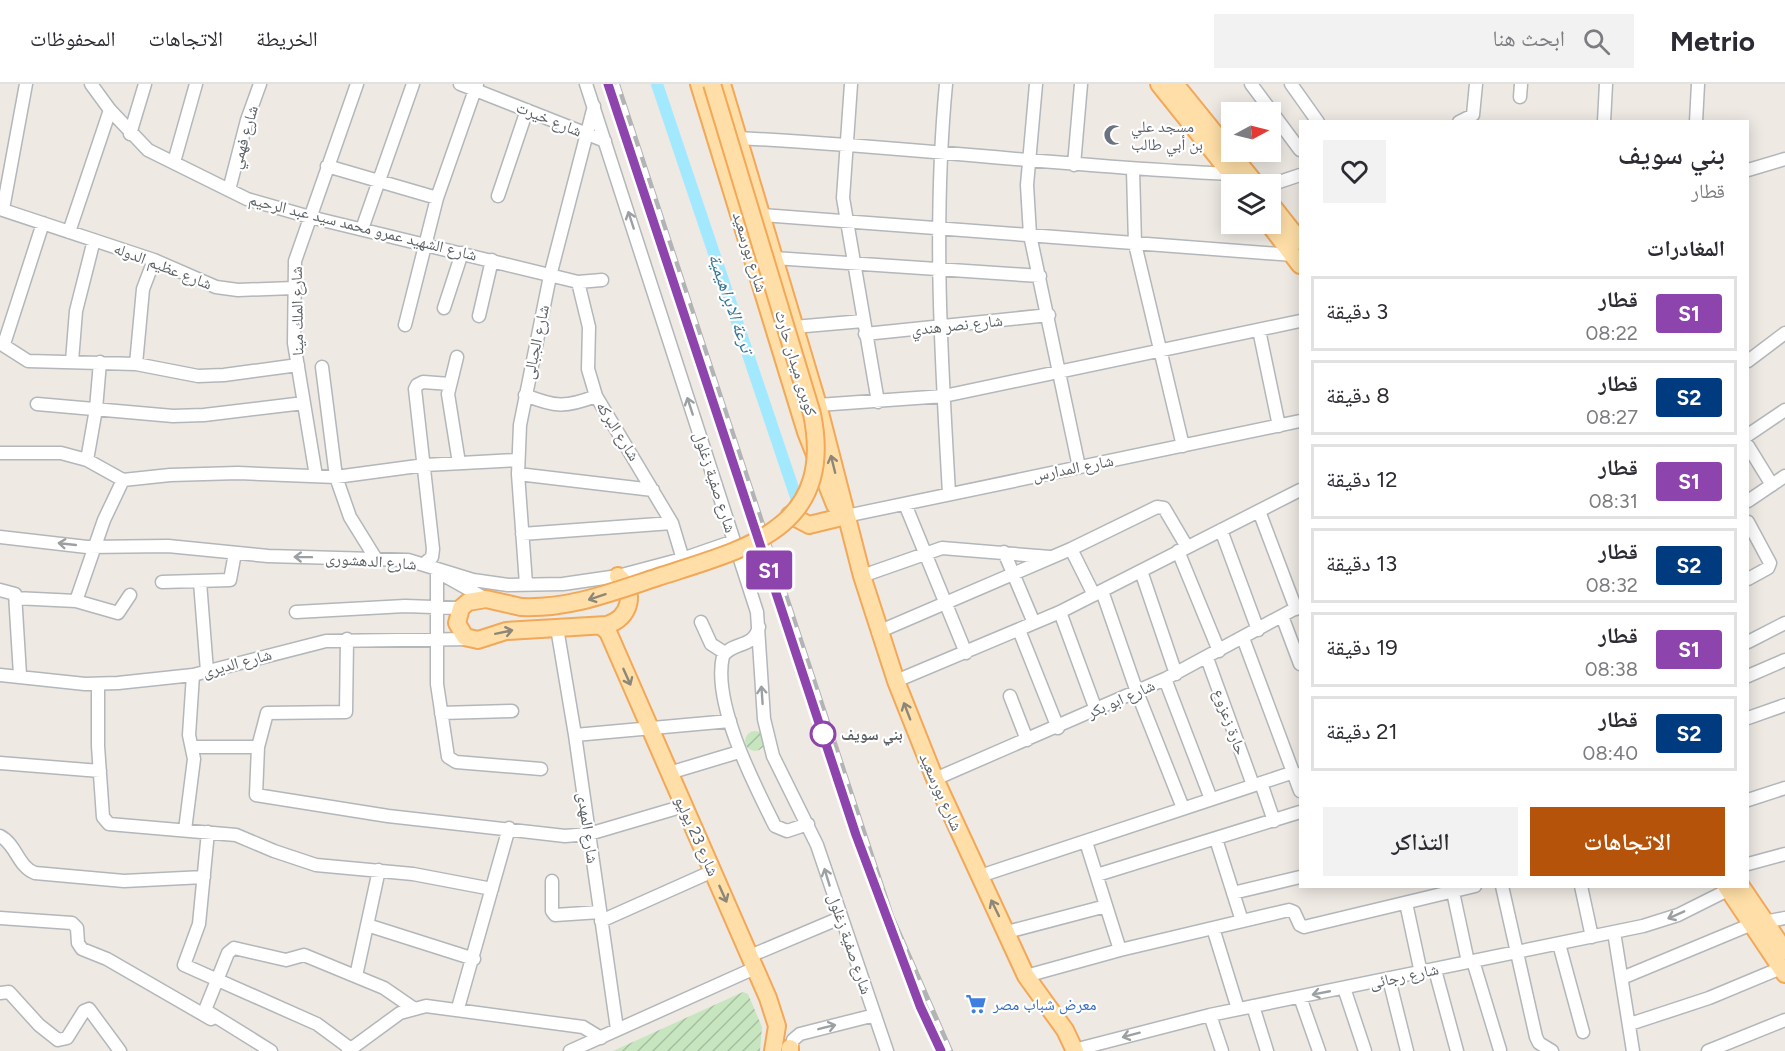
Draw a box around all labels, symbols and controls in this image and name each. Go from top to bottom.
search box [1214,14,1634,68]
text: Metrio [1670,24,1755,58]
text: ابحث هنا [1493,25,1565,52]
icon: search [1580,25,1613,58]
text: المحفوظات [30,26,115,51]
text: الاتجاهات [148,26,223,51]
text: الخريطة [256,26,318,51]
street label: شارع خيرت [513,97,585,142]
north arrow [1221,102,1281,162]
map controls [1221,102,1281,234]
street label: شارع فهمي [226,103,265,172]
place label: مسجد علي بن أبي طالب [1131,117,1203,157]
mosque icon: مسجد علي بن أبي طالب [1102,123,1126,147]
text: بني سويف [1618,137,1725,171]
button: heart [1323,140,1386,203]
button: layers [1221,174,1281,234]
text: قطار [1691,179,1725,203]
street label: شارع الشهيد عمرو محمد سيد عبد الرحيم [247,189,479,266]
street label: شارع بورسعيد [728,210,771,295]
one-way arrow [625,211,636,230]
text: المغادرات [1647,235,1725,262]
street label: شارع عظيم الدوله [111,239,215,294]
water label: ترعة الابراهيمية [704,251,759,359]
street label: شارع الملك مينا [287,266,308,356]
text: قطار [1598,286,1638,313]
text: 3 دقيقة [1326,298,1388,325]
text: S1 [1678,301,1700,326]
street label: شارع الجبالى [519,303,554,381]
street label: كوبرى ميدان حارث [770,308,821,419]
street label: شارع نصر هندي [910,311,1004,342]
text: 08:22 [1585,321,1638,345]
text: قطار [1598,370,1638,397]
text: 8 دقيقة [1326,382,1390,409]
text: S2 [1677,385,1701,410]
one-way arrow [684,397,695,416]
street label: شارع البركه [591,398,644,465]
text: 08:27 [1586,405,1638,429]
street label: شارع صفية زغلول [689,429,740,535]
street label: شارع المدارس [1031,451,1115,486]
one-way arrow [826,454,838,473]
text: قطار [1598,454,1638,481]
text: 12 دقيقة [1326,466,1398,493]
text: S1 [1678,469,1700,494]
text: 08:31 [1589,489,1638,513]
one-way arrow [58,538,77,549]
text: قطار [1598,538,1638,565]
street label: شارع الدهشورى [325,548,417,575]
line badge: S1 [742,550,796,590]
text: 13 دقيقة [1326,550,1397,577]
one-way arrow [294,551,314,563]
text: S2 [1677,553,1701,578]
text: S1 [758,558,780,583]
text: 08:32 [1586,573,1638,597]
one-way arrow [588,592,607,603]
text: قطار [1598,622,1638,649]
one-way arrow [494,626,513,637]
text: 19 دقيقة [1326,634,1398,661]
text: S1 [1678,637,1700,662]
street label: شارع الديرى [200,645,274,682]
text: 08:38 [1585,657,1638,681]
one-way arrow [622,667,634,685]
street label: شارع ابو بكر [1083,676,1158,724]
one-way arrow [757,685,768,705]
street label: حارة زعزوع [1208,686,1251,758]
one-way arrow [900,702,911,720]
text: قطار [1598,706,1638,733]
text: 21 دقيقة [1326,718,1398,745]
marker: بني سويف [810,721,836,747]
text: S2 [1677,721,1701,746]
place label: بني سويف [841,725,903,746]
text: 08:40 [1583,741,1638,765]
street label: شارع بورسعيد [915,750,967,834]
street label: شارع المهدى [573,791,602,865]
street label: شارع 23 يوليو [670,793,723,879]
button: التذاكر [1323,807,1518,876]
button: الاتجاهات [1530,807,1725,876]
one-way arrow [821,868,832,887]
one-way arrow [717,884,729,902]
street label: شارع صفية زغلول [823,891,876,997]
one-way arrow [989,899,1001,917]
one-way arrow [1667,910,1685,922]
street label: شارع رجائى [1368,959,1441,994]
one-way arrow [1312,988,1332,999]
supermarket icon: معرض شباب مصر [964,992,988,1016]
place label: معرض شباب مصر [992,995,1097,1015]
one-way arrow [818,1021,837,1033]
one-way arrow [1122,1030,1141,1041]

